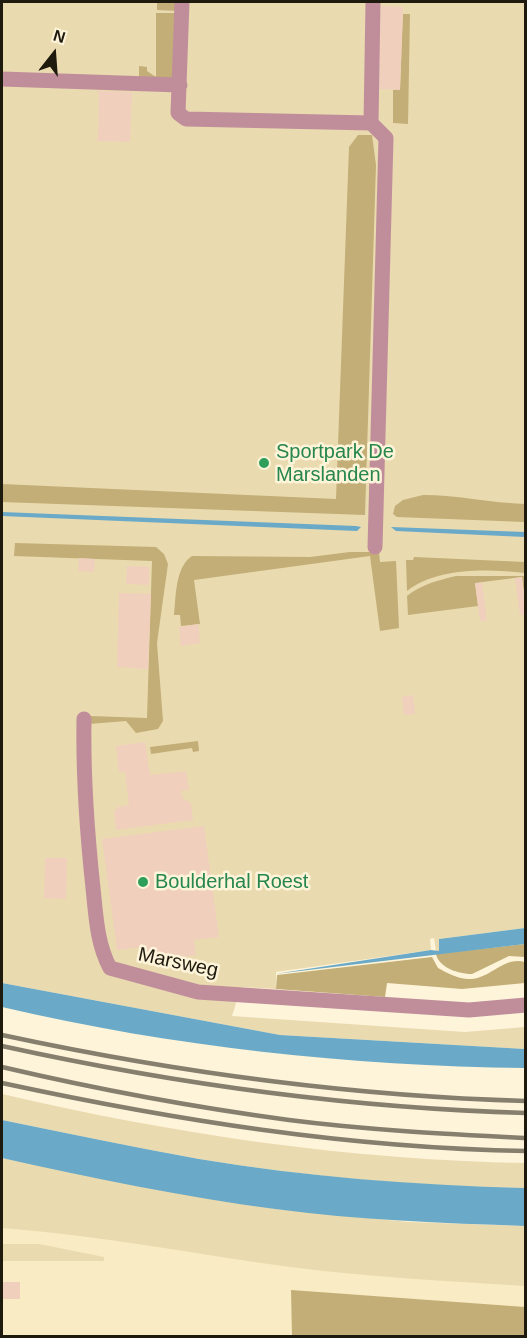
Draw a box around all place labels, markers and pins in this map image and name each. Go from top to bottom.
place label: Sportpark De Marslanden [276,440,394,487]
marker: Sportpark De Marslanden [257,456,271,470]
place label: Boulderhal Roest [155,870,308,894]
marker: Boulderhal Roest [136,875,150,889]

